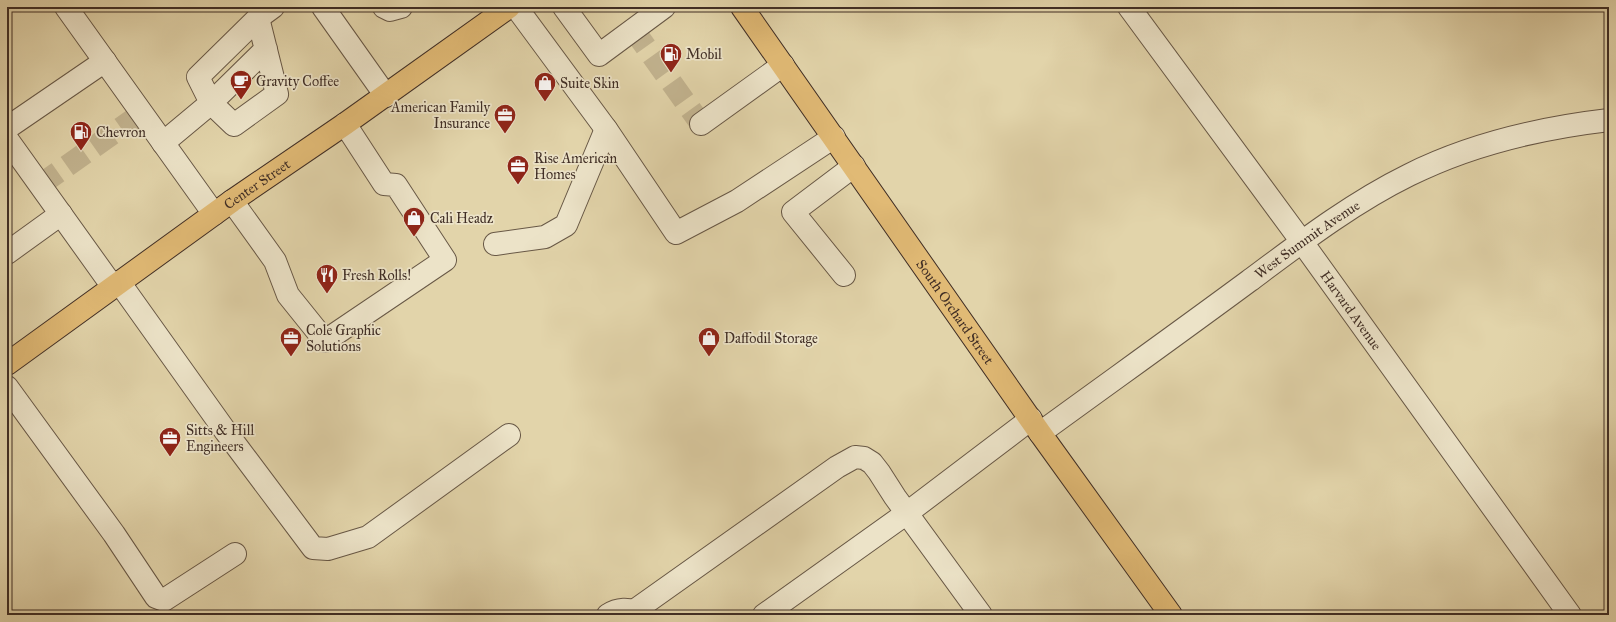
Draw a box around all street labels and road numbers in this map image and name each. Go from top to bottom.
street label: Center Street [221,156,294,213]
street label: West Summit Avenue [1252,197,1363,283]
street label: South Orchard Street [912,256,997,368]
street label: Harvard Avenue [1317,268,1385,354]

